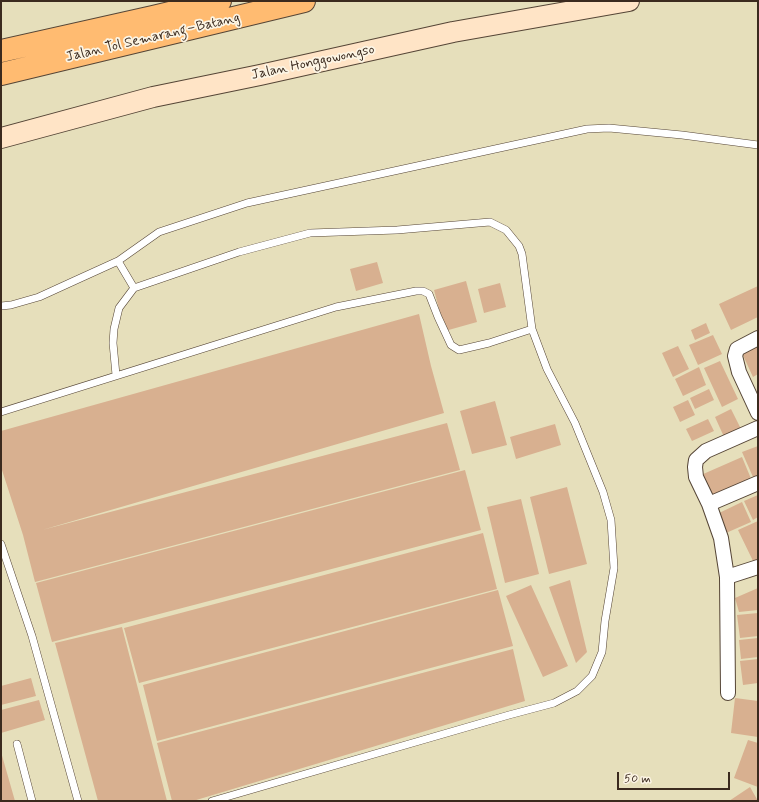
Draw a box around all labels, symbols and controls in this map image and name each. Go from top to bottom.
street label: Jalan Tol Semarang–Batang [64,10,242,66]
street label: Jalan Honggowongso [250,42,376,84]
scale bar [619,764,732,790]
text: 50 m [624,771,651,787]

